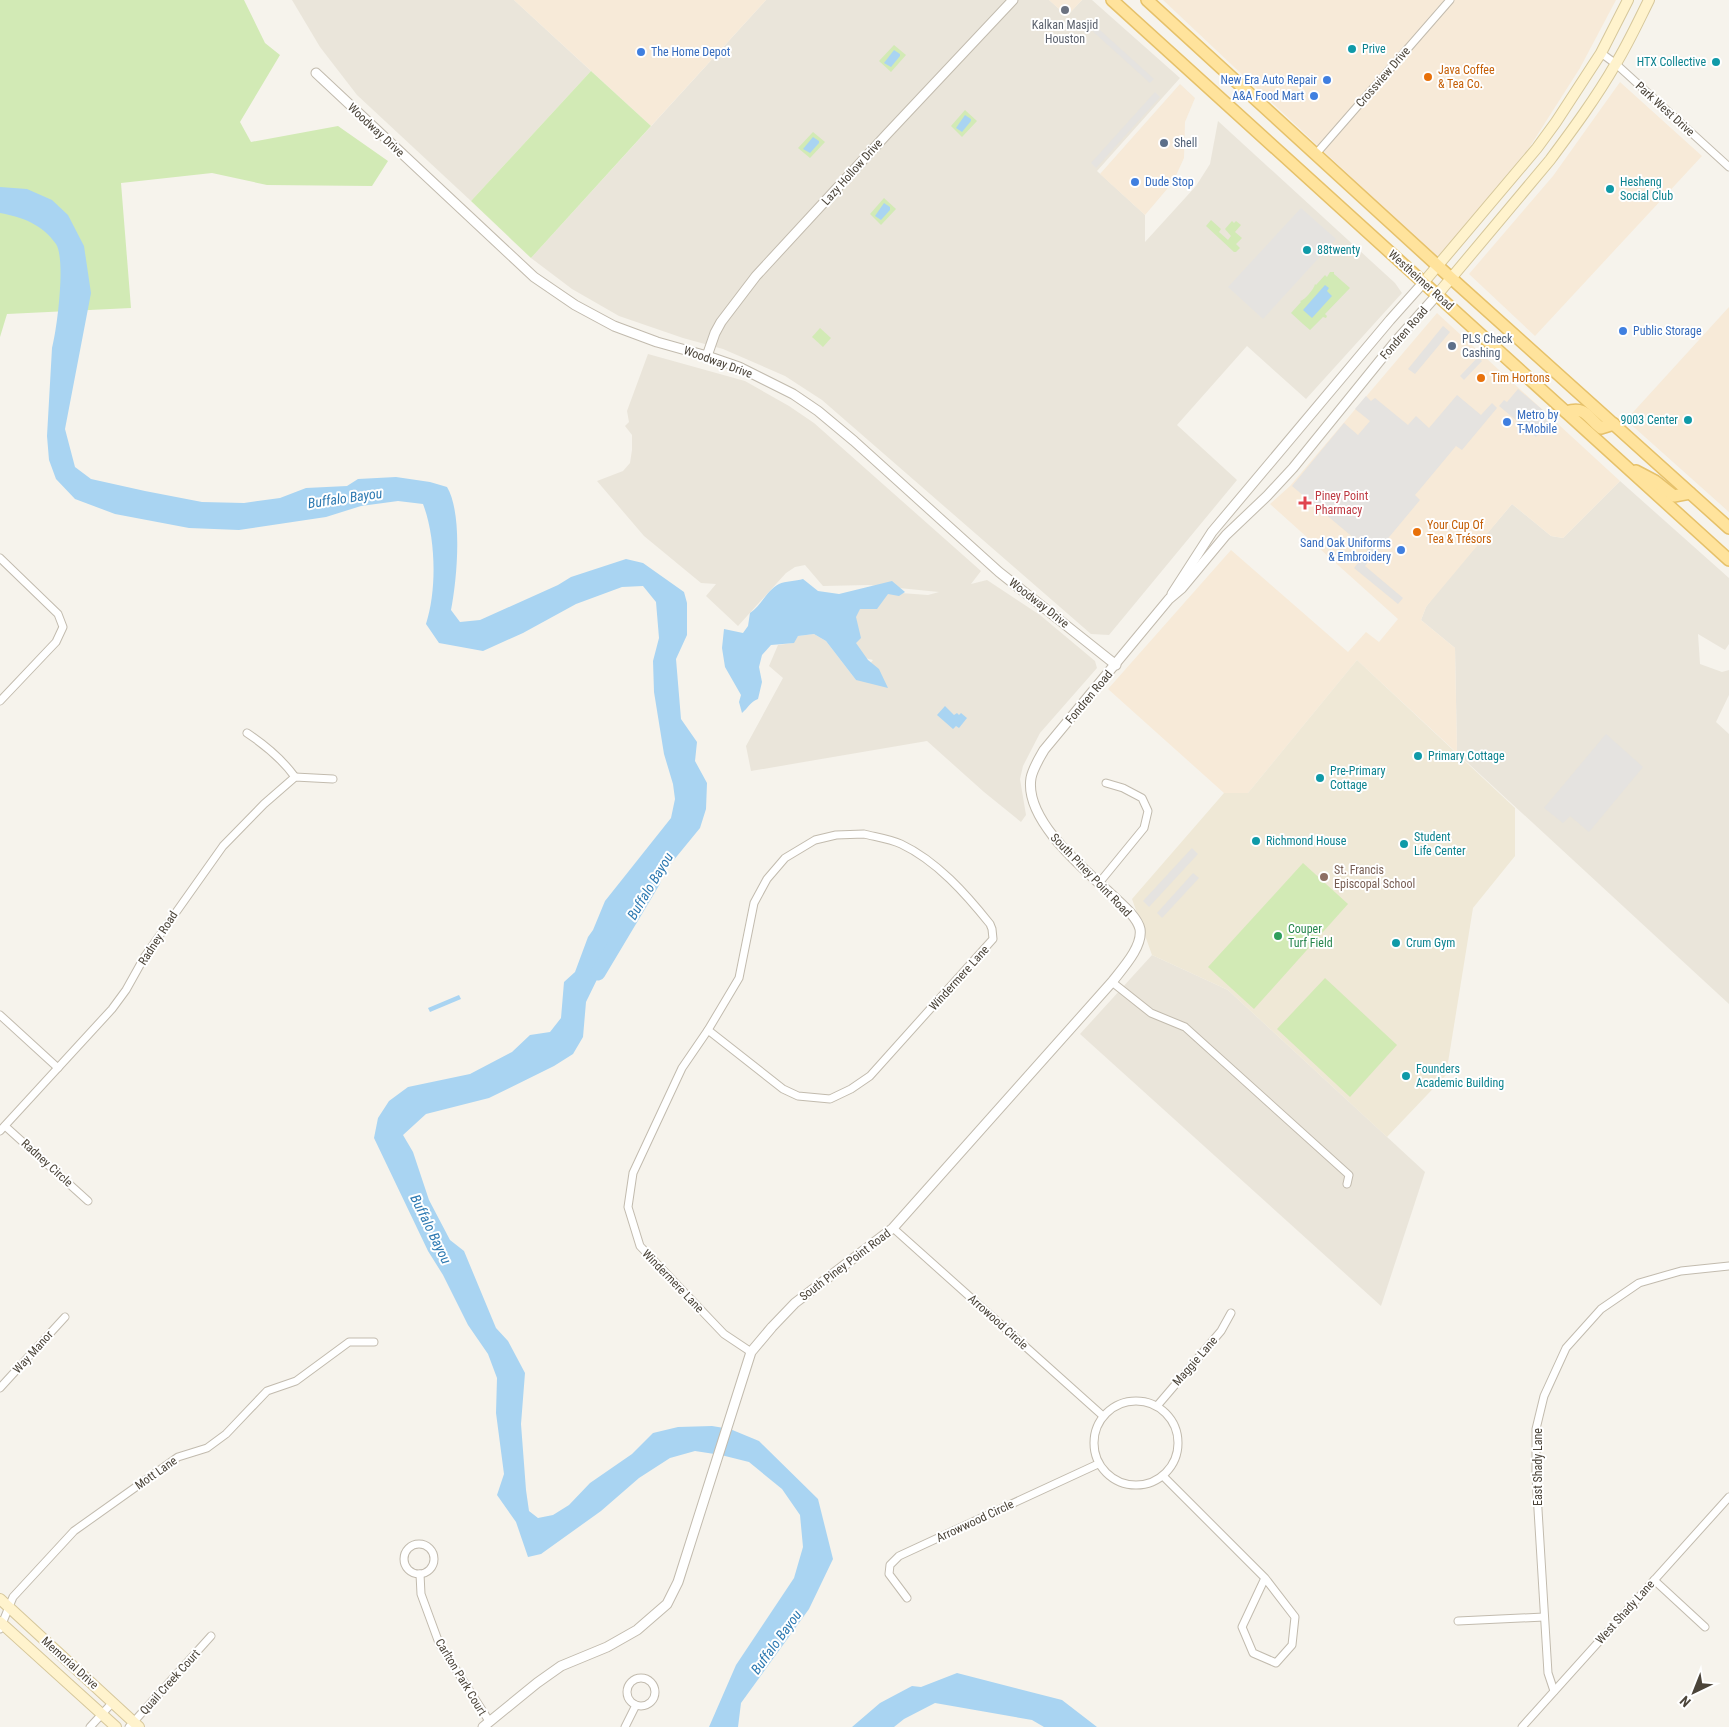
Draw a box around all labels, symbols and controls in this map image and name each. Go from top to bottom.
marker: Kalkan Masjid Houston [1059,4,1071,16]
place label: Kalkan Masjid Houston [1032,18,1098,46]
place label: Prive [1362,42,1386,56]
marker: Prive [1346,43,1358,55]
street label: Crossview Drive [1353,44,1413,110]
place label: The Home Depot [651,45,731,59]
marker: The Home Depot [635,46,647,58]
place label: HTX Collective [1637,55,1706,69]
marker: HTX Collective [1710,56,1722,68]
place label: Java Coffee & Tea Co. [1438,63,1495,91]
marker: Java Coffee & Tea Co. [1422,71,1434,83]
place label: New Era Auto Repair [1221,73,1317,87]
marker: New Era Auto Repair [1321,74,1333,86]
street label: Park West Drive [1633,79,1698,139]
place label: A&A Food Mart [1232,89,1304,103]
marker: A&A Food Mart [1308,90,1320,102]
street label: Woodway Drive [345,100,407,160]
street label: Lazy Hollow Drive [819,136,886,208]
place label: Shell [1174,136,1197,150]
marker: Shell [1158,137,1170,149]
place label: Dude Stop [1145,175,1194,189]
place label: Hesheng Social Club [1620,175,1673,203]
marker: Dude Stop [1129,176,1141,188]
marker: Hesheng Social Club [1604,183,1616,195]
place label: 88twenty [1317,243,1360,257]
marker: 88twenty [1301,244,1313,256]
street label: Westheimer Road [1385,247,1457,313]
street label: Fondren Road [1377,304,1431,362]
place label: Public Storage [1633,324,1702,338]
marker: Public Storage [1617,325,1629,337]
place label: PLS Check Cashing [1462,332,1513,360]
marker: PLS Check Cashing [1446,340,1458,352]
street label: Woodway Drive [682,343,755,381]
place label: Tim Hortons [1491,371,1550,385]
marker: Tim Hortons [1475,372,1487,384]
place label: Metro by T-Mobile [1517,408,1558,436]
place label: 9003 Center [1620,413,1678,427]
marker: 9003 Center [1682,414,1694,426]
marker: Metro by T-Mobile [1501,416,1513,428]
water label: Buffalo Bayou [307,485,384,511]
place label: Piney Point Pharmacy [1315,489,1369,517]
marker: Piney Point Pharmacy [1299,497,1311,509]
place label: Your Cup Of Tea & Trésors [1427,518,1491,546]
marker: Your Cup Of Tea & Trésors [1411,526,1423,538]
place label: Sand Oak Uniforms & Embroidery [1300,536,1391,564]
marker: Sand Oak Uniforms & Embroidery [1395,544,1407,556]
street label: Woodway Drive [1006,575,1072,631]
street label: Fondren Road [1063,667,1115,727]
place label: Primary Cottage [1428,749,1505,763]
marker: Primary Cottage [1412,750,1424,762]
place label: Pre-Primary Cottage [1330,764,1385,792]
marker: Pre-Primary Cottage [1314,772,1326,784]
street label: South Piney Point Road [1048,830,1134,920]
place label: Student Life Center [1414,830,1466,858]
place label: Richmond House [1266,834,1347,848]
marker: Richmond House [1250,835,1262,847]
marker: Student Life Center [1398,838,1410,850]
water label: Buffalo Bayou [624,849,676,922]
place label: St. Francis Episcopal School [1334,863,1415,891]
marker: St. Francis Episcopal School [1318,871,1330,883]
street label: Radney Road [135,908,181,968]
place label: Couper Turf Field [1288,922,1333,950]
marker: Couper Turf Field [1272,930,1284,942]
place label: Crum Gym [1406,936,1455,950]
marker: Crum Gym [1390,937,1402,949]
street label: Windermere Lane [926,942,992,1013]
place label: Founders Academic Building [1416,1062,1504,1090]
marker: Founders Academic Building [1400,1070,1412,1082]
street label: Radney Circle [18,1136,76,1190]
water label: Buffalo Bayou [407,1192,455,1267]
street label: South Piney Point Road [797,1226,893,1304]
street label: Windermere Lane [639,1246,707,1316]
street label: Arrowood Circle [965,1291,1031,1353]
street label: Way Manor [10,1327,56,1376]
street label: Maggie Lane [1170,1333,1220,1388]
street label: East Shady Lane [1531,1428,1545,1506]
street label: Mott Lane [132,1453,180,1492]
street label: Arrowwood Circle [934,1497,1016,1545]
street label: West Shady Lane [1593,1577,1657,1647]
water label: Buffalo Bayou [747,1607,805,1677]
street label: Memorial Drive [39,1634,101,1692]
street label: Carlton Park Court [433,1636,490,1718]
street label: Quail Creek Court [137,1646,203,1717]
north arrow [1669,1667,1719,1717]
text: N [1677,1693,1694,1710]

